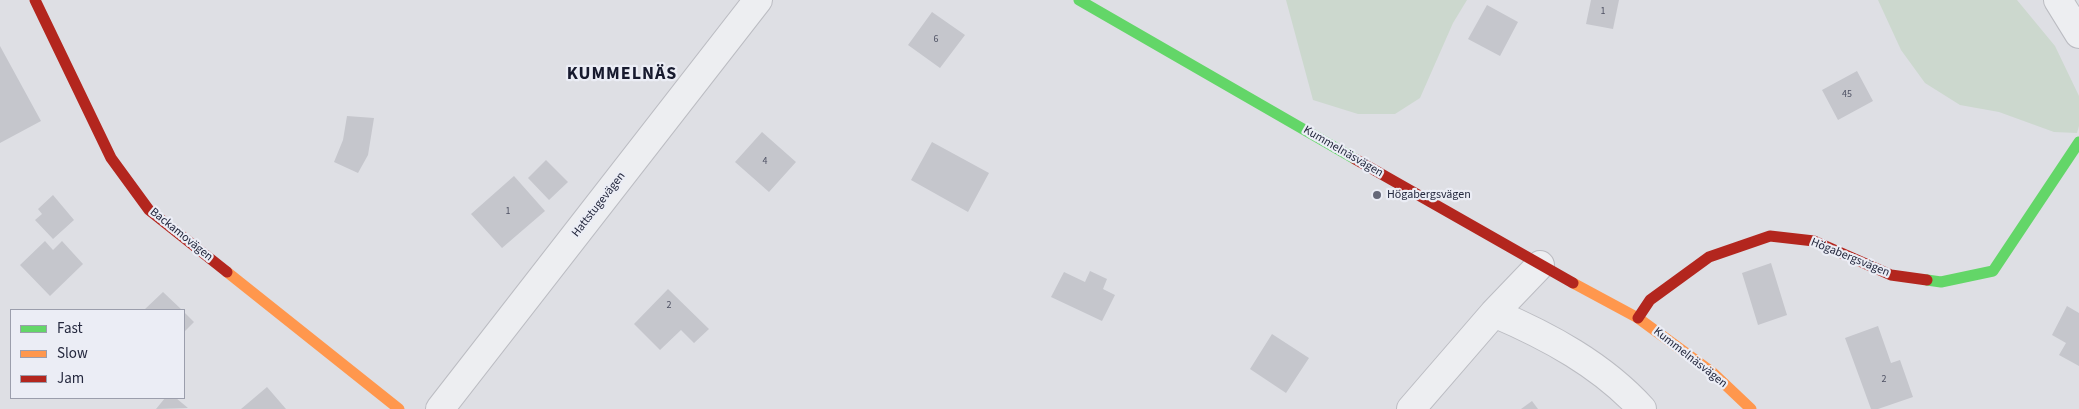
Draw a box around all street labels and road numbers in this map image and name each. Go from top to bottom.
street label: Kummelnäsvägen [1301,123,1385,181]
street label: Hattstugevägen [569,170,629,240]
street label: Backamovägen [147,205,215,265]
street label: Högabergsvägen [1808,236,1892,280]
street label: Kummelnäsvägen [1650,325,1730,391]

